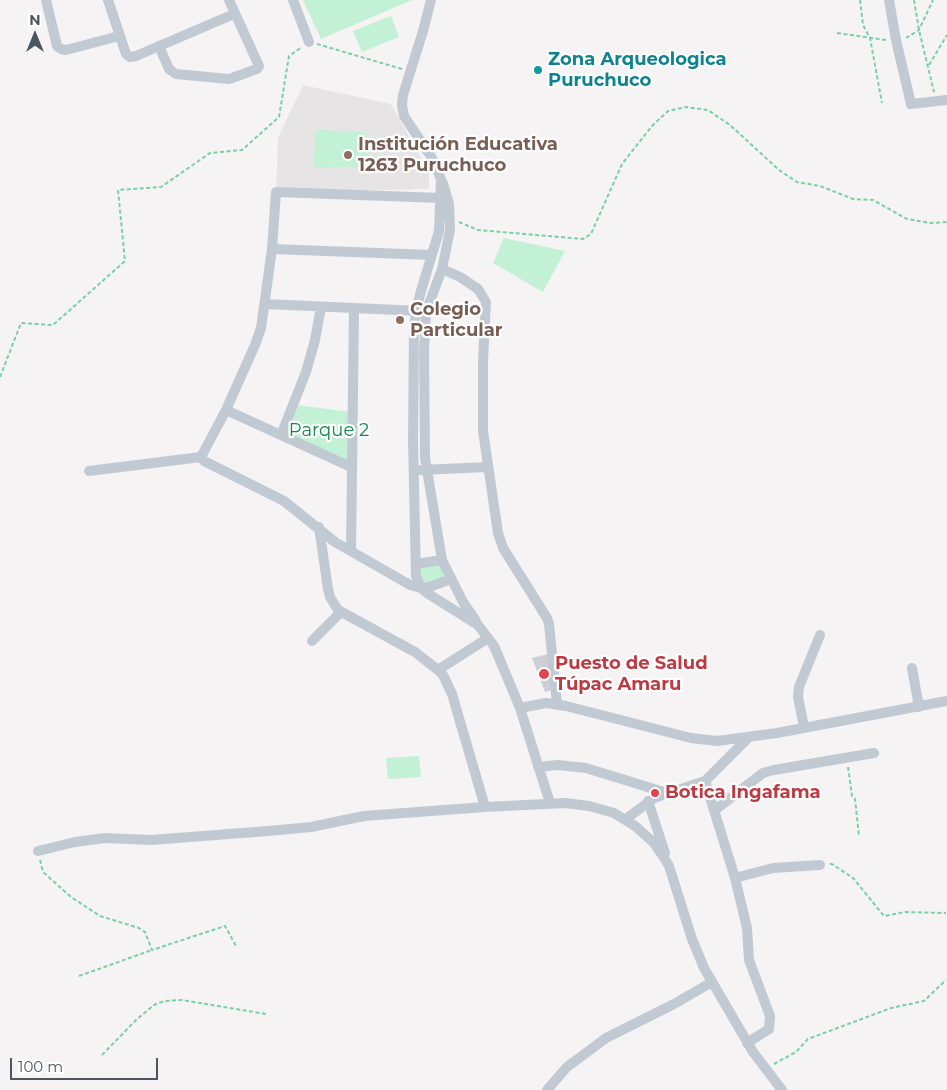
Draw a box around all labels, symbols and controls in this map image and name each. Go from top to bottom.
north arrow [10,10,60,60]
text: N [29,11,41,29]
place label: Zona Arqueologica Puruchuco [548,49,727,92]
marker: Zona Arqueologica Puruchuco [532,64,544,76]
place label: Institución Educativa 1263 Puruchuco [358,134,558,176]
marker: Institución Educativa 1263 Puruchuco [342,149,354,161]
place label: Colegio Particular [410,299,503,342]
marker: Colegio Particular [394,314,406,326]
park label: Parque 2 [289,420,369,442]
place label: Puesto de Salud Túpac Amaru [555,653,708,696]
marker: Puesto de Salud Túpac Amaru [537,667,551,681]
place label: Botica Ingafama [665,782,821,804]
marker: Botica Ingafama [649,787,661,799]
scale bar [12,1048,160,1080]
text: 100 m [18,1057,63,1076]

